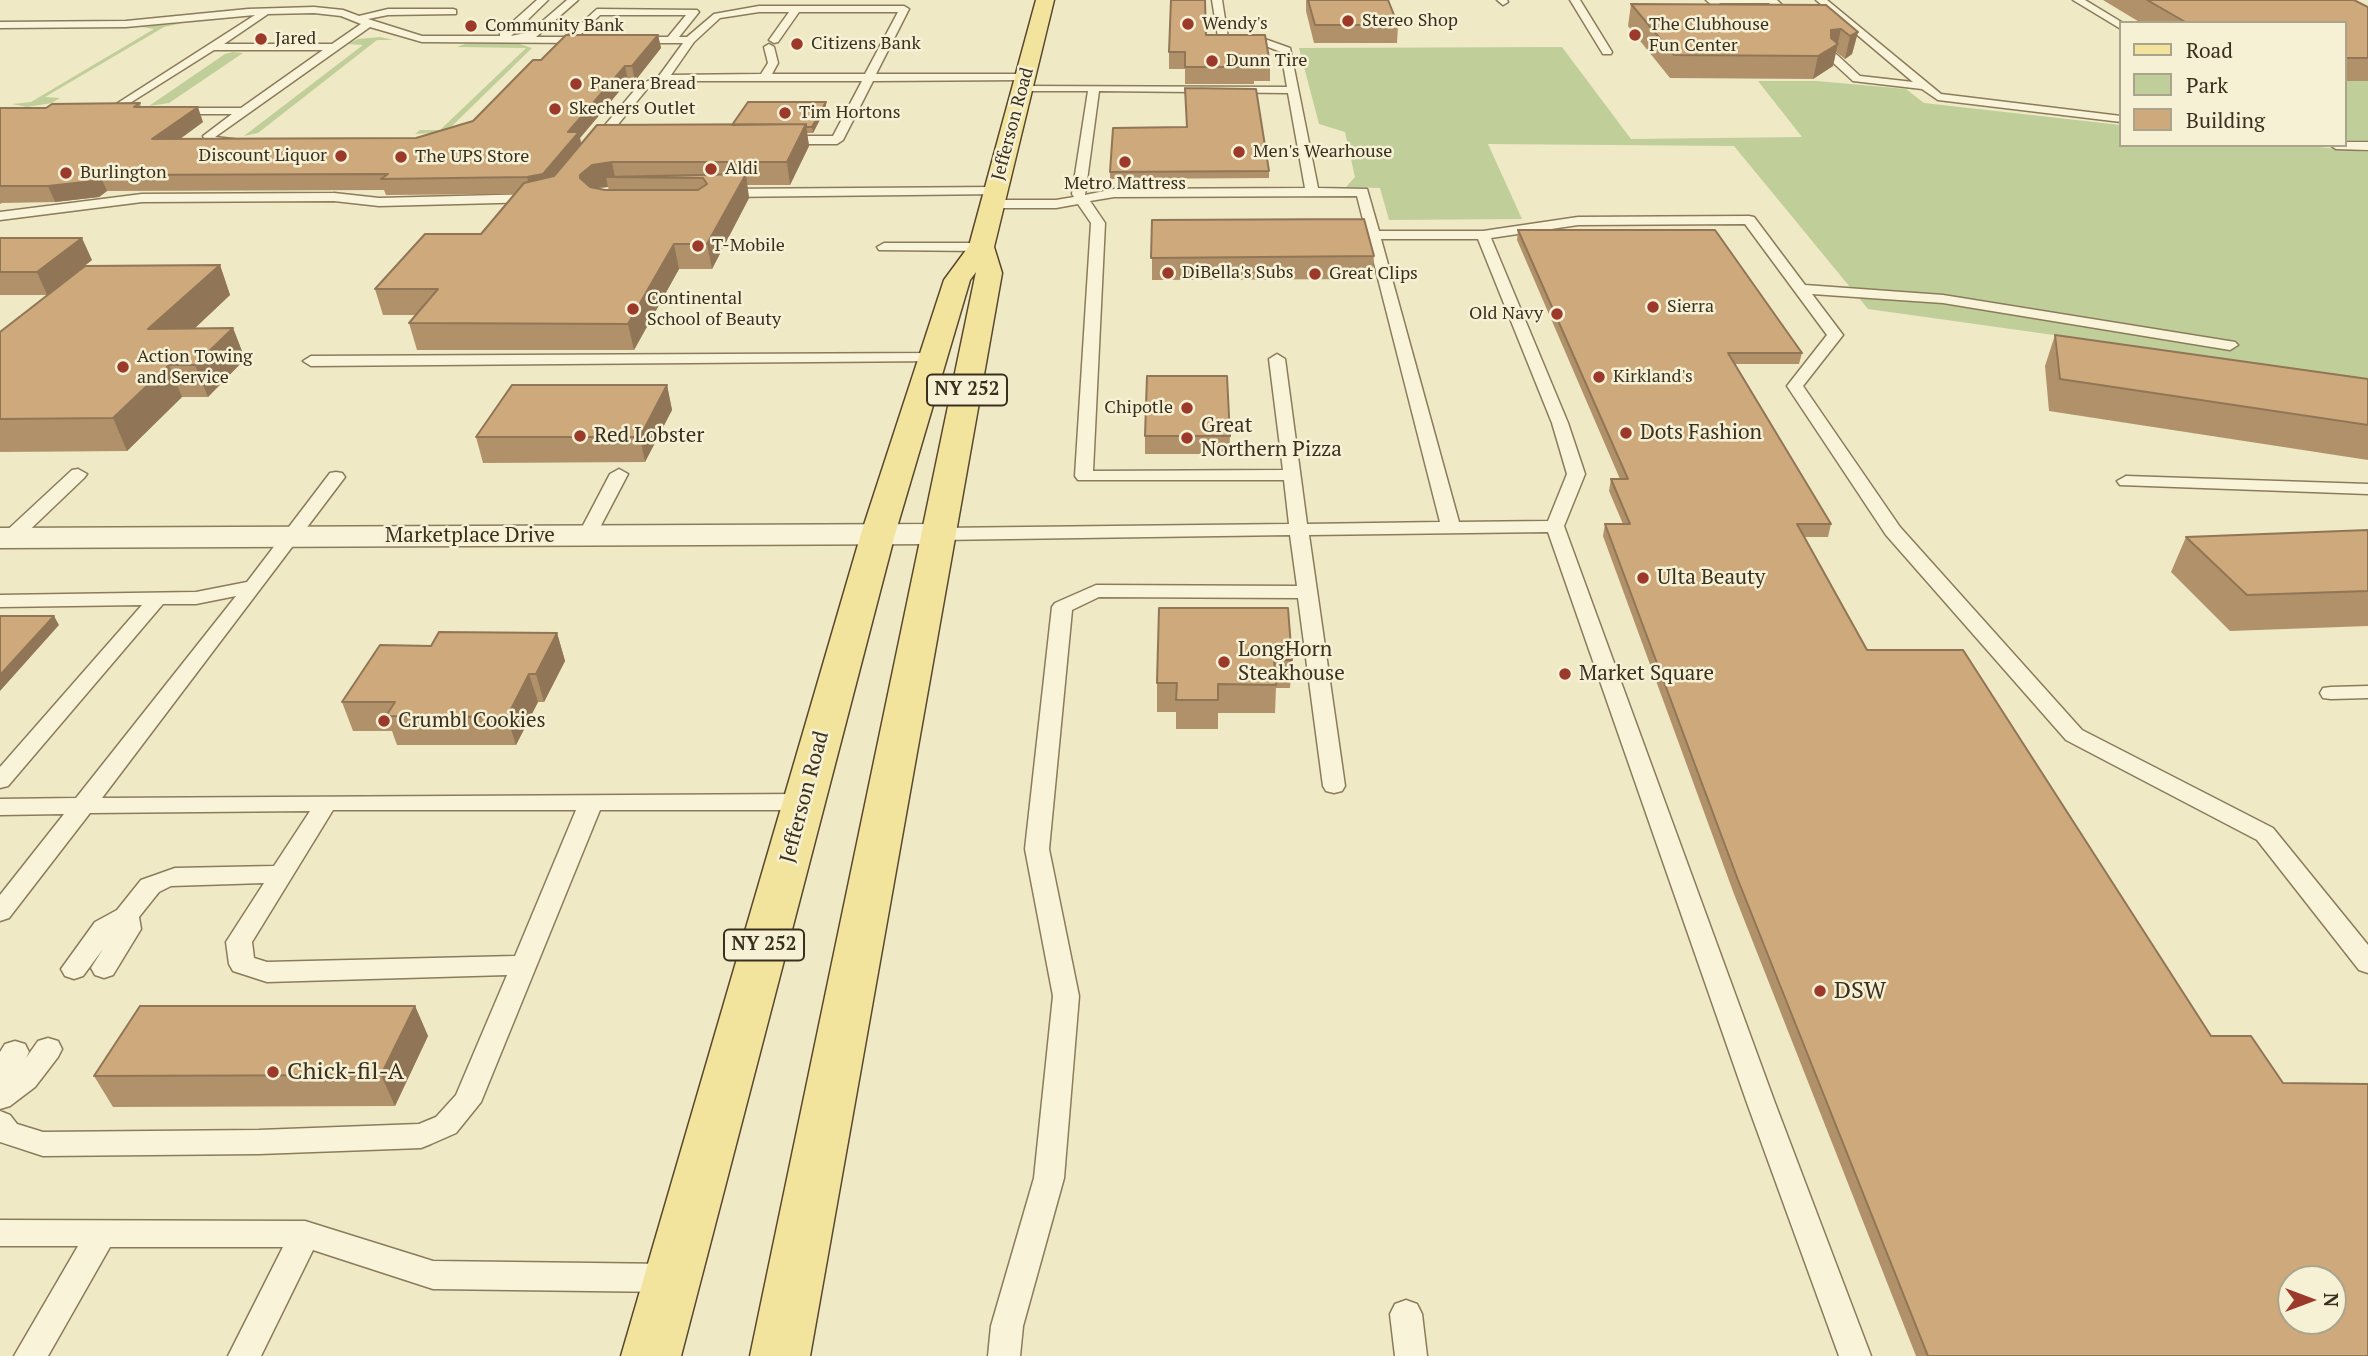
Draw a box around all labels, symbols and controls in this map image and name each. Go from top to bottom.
place label: Stereo Shop [1362,10,1458,32]
place label: Wendy's [1202,13,1268,35]
marker: Stereo Shop [1340,13,1356,29]
place label: The Clubhouse Fun Center [1649,14,1769,56]
place label: Community Bank [485,15,624,37]
marker: Wendy's [1180,16,1196,32]
marker: Community Bank [463,18,479,34]
legend [2120,21,2347,147]
marker: The Clubhouse Fun Center [1627,27,1643,43]
place label: Jared [275,28,316,50]
marker: Jared [253,31,269,47]
place label: Citizens Bank [811,33,921,55]
marker: Citizens Bank [789,36,805,52]
text: Road [2186,36,2233,64]
place label: Dunn Tire [1226,50,1307,72]
marker: Dunn Tire [1204,53,1220,69]
street label: Jefferson Road [988,65,1038,183]
text: Park [2186,71,2228,99]
place label: Panera Bread [590,73,696,95]
marker: Panera Bread [568,76,584,92]
place label: Skechers Outlet [569,98,695,120]
marker: Skechers Outlet [547,101,563,117]
place label: Tim Hortons [799,102,901,124]
marker: Tim Hortons [777,105,793,121]
text: Building [2186,106,2265,134]
place label: Men's Wearhouse [1253,141,1392,163]
marker: Men's Wearhouse [1231,144,1247,160]
place label: Discount Liquor [199,145,327,167]
place label: The UPS Store [415,146,529,168]
marker: Discount Liquor [333,148,349,164]
marker: The UPS Store [393,149,409,165]
marker: Metro Mattress [1117,154,1133,170]
place label: Aldi [725,158,758,180]
marker: Aldi [703,161,719,177]
place label: Burlington [80,162,167,184]
marker: Burlington [58,165,74,181]
place label: Metro Mattress [1064,173,1186,195]
place label: T-Mobile [712,235,785,257]
marker: T-Mobile [690,238,706,254]
place label: DiBella's Subs [1182,262,1293,284]
place label: Great Clips [1329,263,1418,285]
marker: DiBella's Subs [1160,265,1176,281]
marker: Great Clips [1307,266,1323,282]
place label: Continental School of Beauty [647,288,781,330]
place label: Sierra [1667,296,1714,318]
marker: Sierra [1645,299,1661,315]
marker: Continental School of Beauty [625,301,641,317]
place label: Old Navy [1469,303,1543,325]
marker: Old Navy [1549,306,1565,322]
place label: Action Towing and Service [137,346,253,388]
marker: Action Towing and Service [115,359,131,375]
place label: Kirkland's [1613,366,1693,388]
marker: Kirkland's [1591,369,1607,385]
road number: NY 252 [927,374,1007,406]
place label: Chipotle [1104,397,1173,419]
marker: Chipotle [1179,400,1195,416]
place label: Great Northern Pizza [1201,413,1342,463]
place label: Dots Fashion [1640,420,1762,446]
place label: Red Lobster [594,423,704,449]
marker: Dots Fashion [1618,425,1634,441]
marker: Red Lobster [572,428,588,444]
marker: Great Northern Pizza [1179,430,1195,446]
street label: Marketplace Drive [385,523,555,549]
place label: Ulta Beauty [1657,565,1765,591]
marker: Ulta Beauty [1635,570,1651,586]
place label: LongHorn Steakhouse [1238,637,1345,687]
marker: LongHorn Steakhouse [1216,654,1232,670]
place label: Market Square [1579,661,1714,687]
marker: Market Square [1557,666,1573,682]
place label: Crumbl Cookies [398,708,546,734]
marker: Crumbl Cookies [376,713,392,729]
street label: Jefferson Road [775,728,835,866]
road number: NY 252 [724,930,804,960]
place label: DSW [1834,977,1886,1005]
marker: DSW [1812,983,1828,999]
place label: Chick-fil-A [287,1058,404,1086]
marker: Chick-fil-A [265,1064,281,1080]
north arrow [2277,1265,2347,1335]
text: N [2319,1293,2344,1307]

